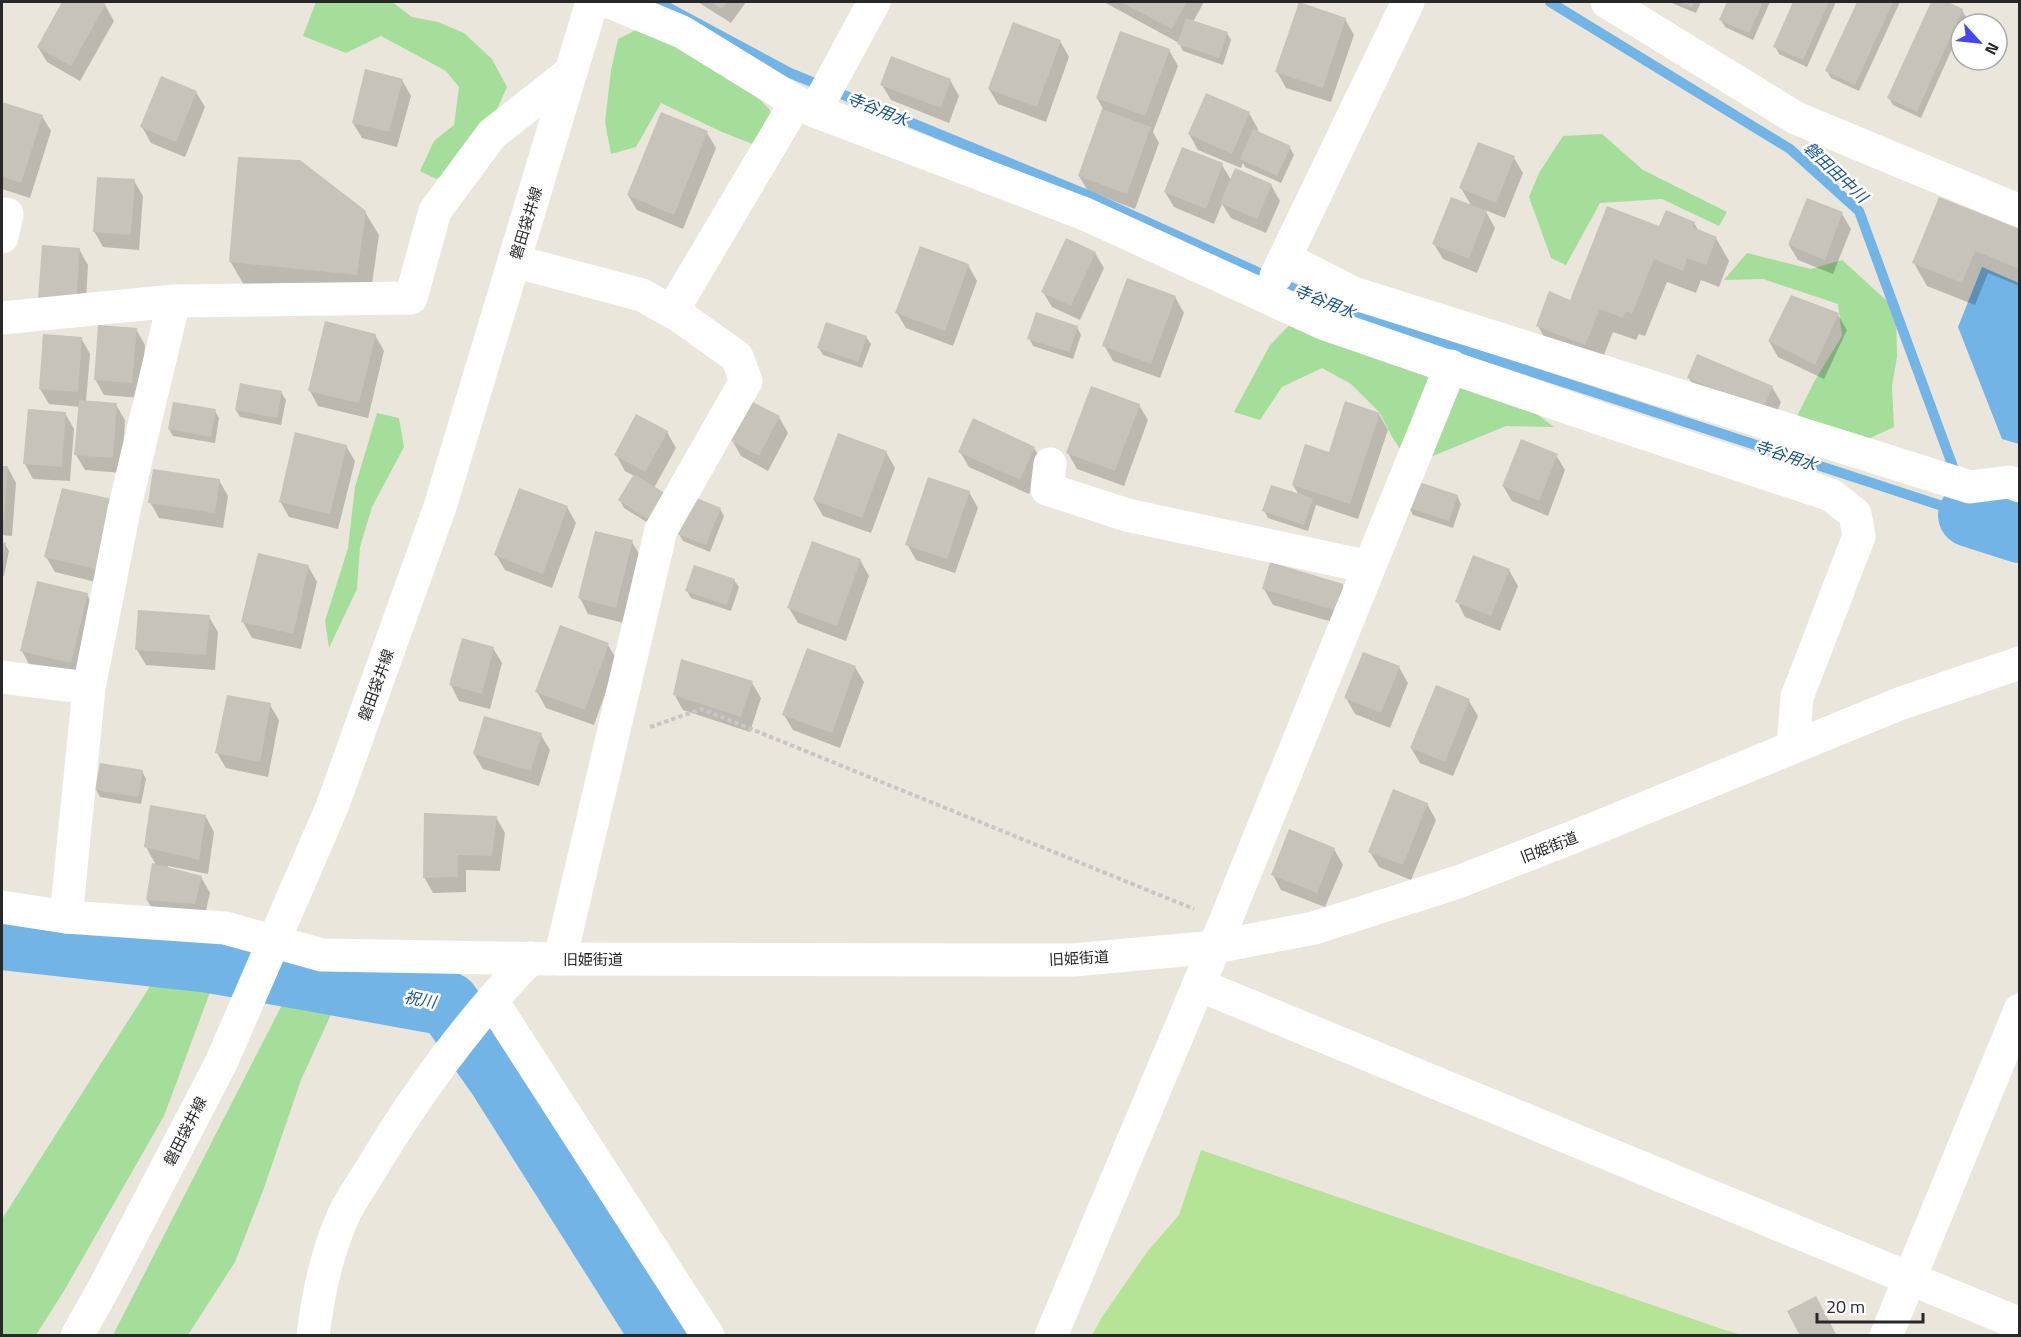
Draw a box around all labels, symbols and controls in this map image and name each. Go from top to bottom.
north arrow [1949,12,2009,72]
text: N [1979,38,2006,59]
water label: 寺谷用水 [844,86,914,133]
water label: 磐田田中川 [1799,136,1875,209]
street label: 磐田袋井線 [504,184,548,262]
water label: 寺谷用水 [1291,278,1361,325]
water label: 寺谷用水 [1752,434,1822,477]
street label: 磐田袋井線 [352,646,400,724]
street label: 旧姫街道 [1517,826,1581,868]
street label: 旧姫街道 [1048,945,1110,971]
street label: 旧姫街道 [563,948,623,971]
water label: 祝川 [402,984,440,1014]
street label: 磐田袋井線 [158,1092,212,1170]
scale bar [1817,1286,1924,1324]
text: 20 m [1826,1293,1865,1320]

